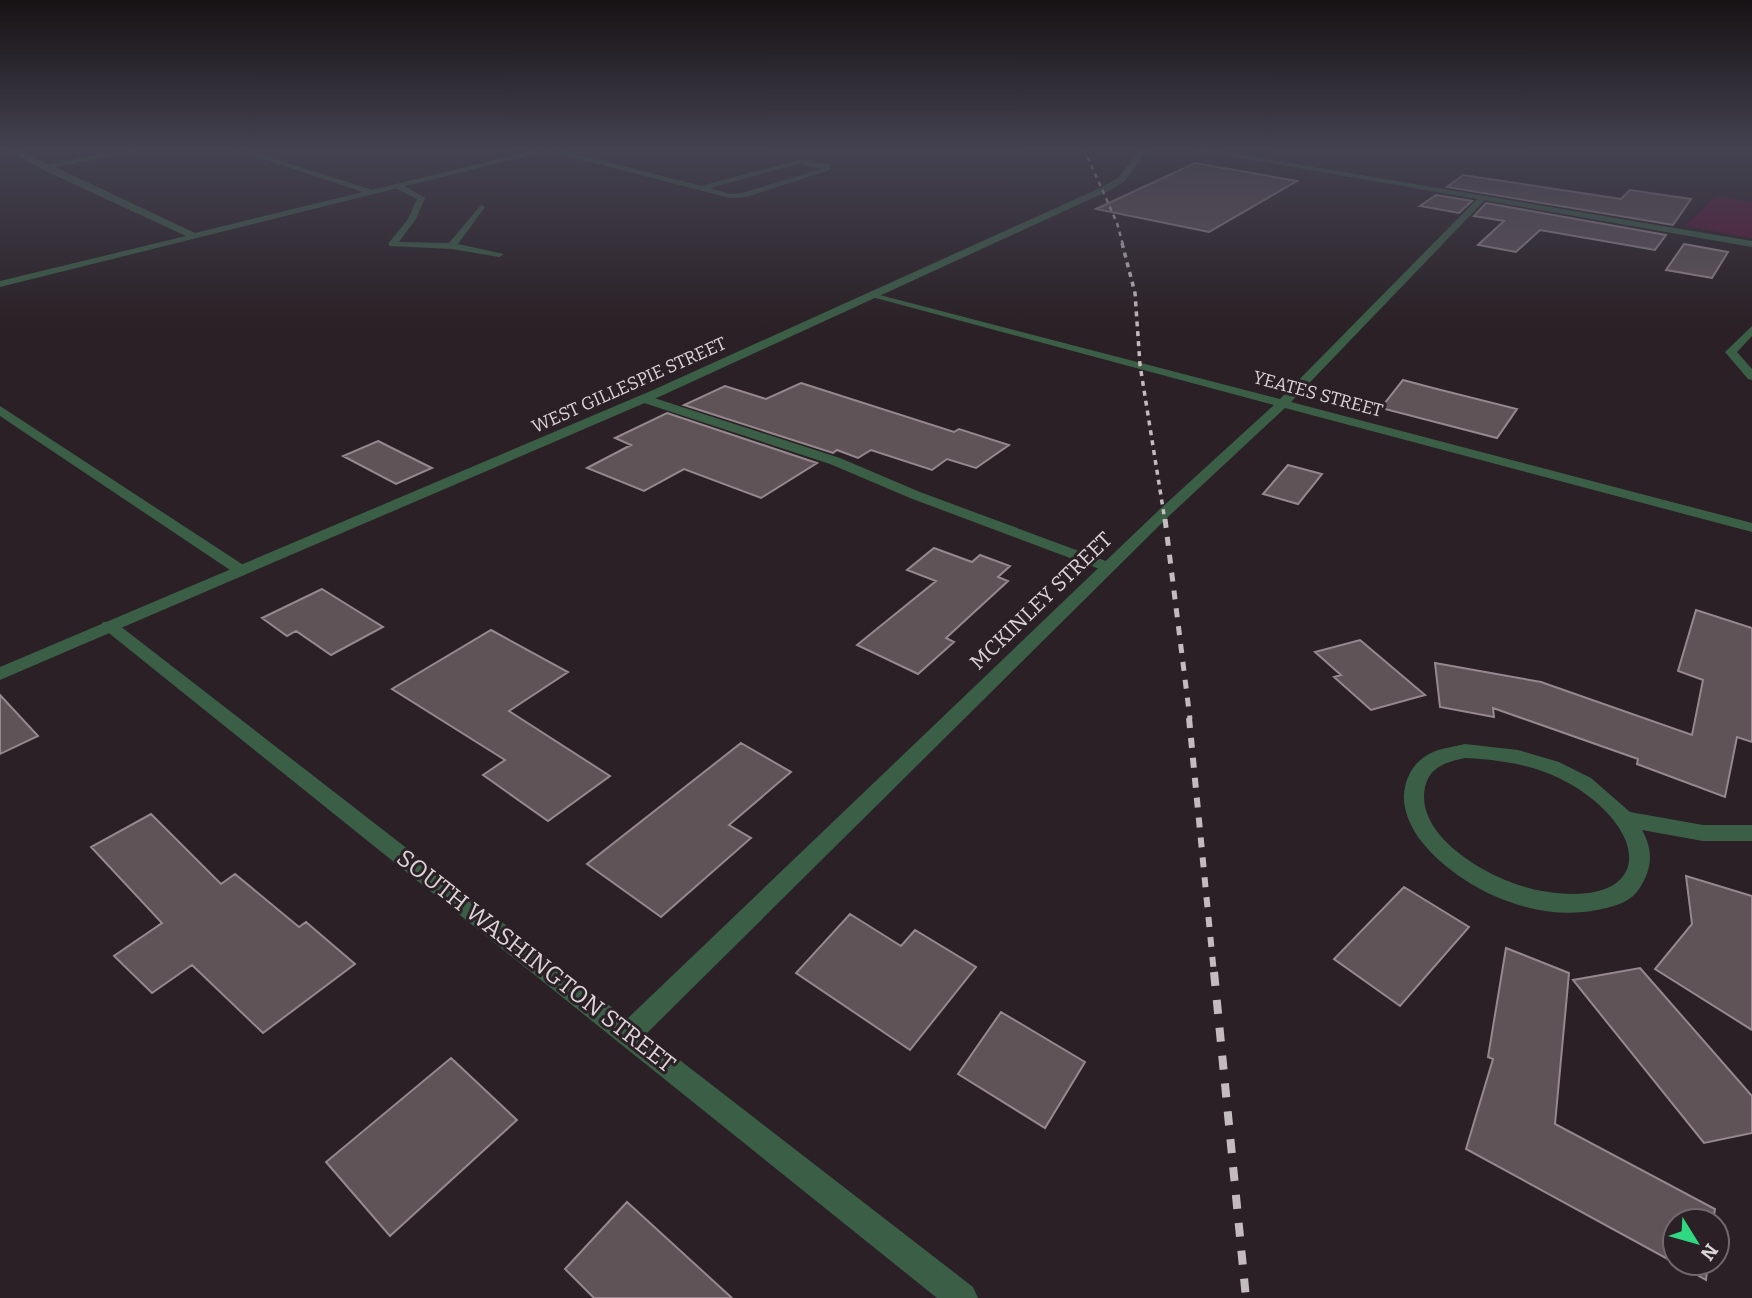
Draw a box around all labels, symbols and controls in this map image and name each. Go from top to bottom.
street label: WEST GILLESPIE STREET [528,332,730,438]
street label: YEATES STREET [1251,366,1386,422]
street label: MCKINLEY STREET [965,527,1117,675]
street label: SOUTH WASHINGTON STREET [391,844,681,1078]
north arrow [1661,1207,1731,1277]
text: N [1695,1239,1723,1265]

